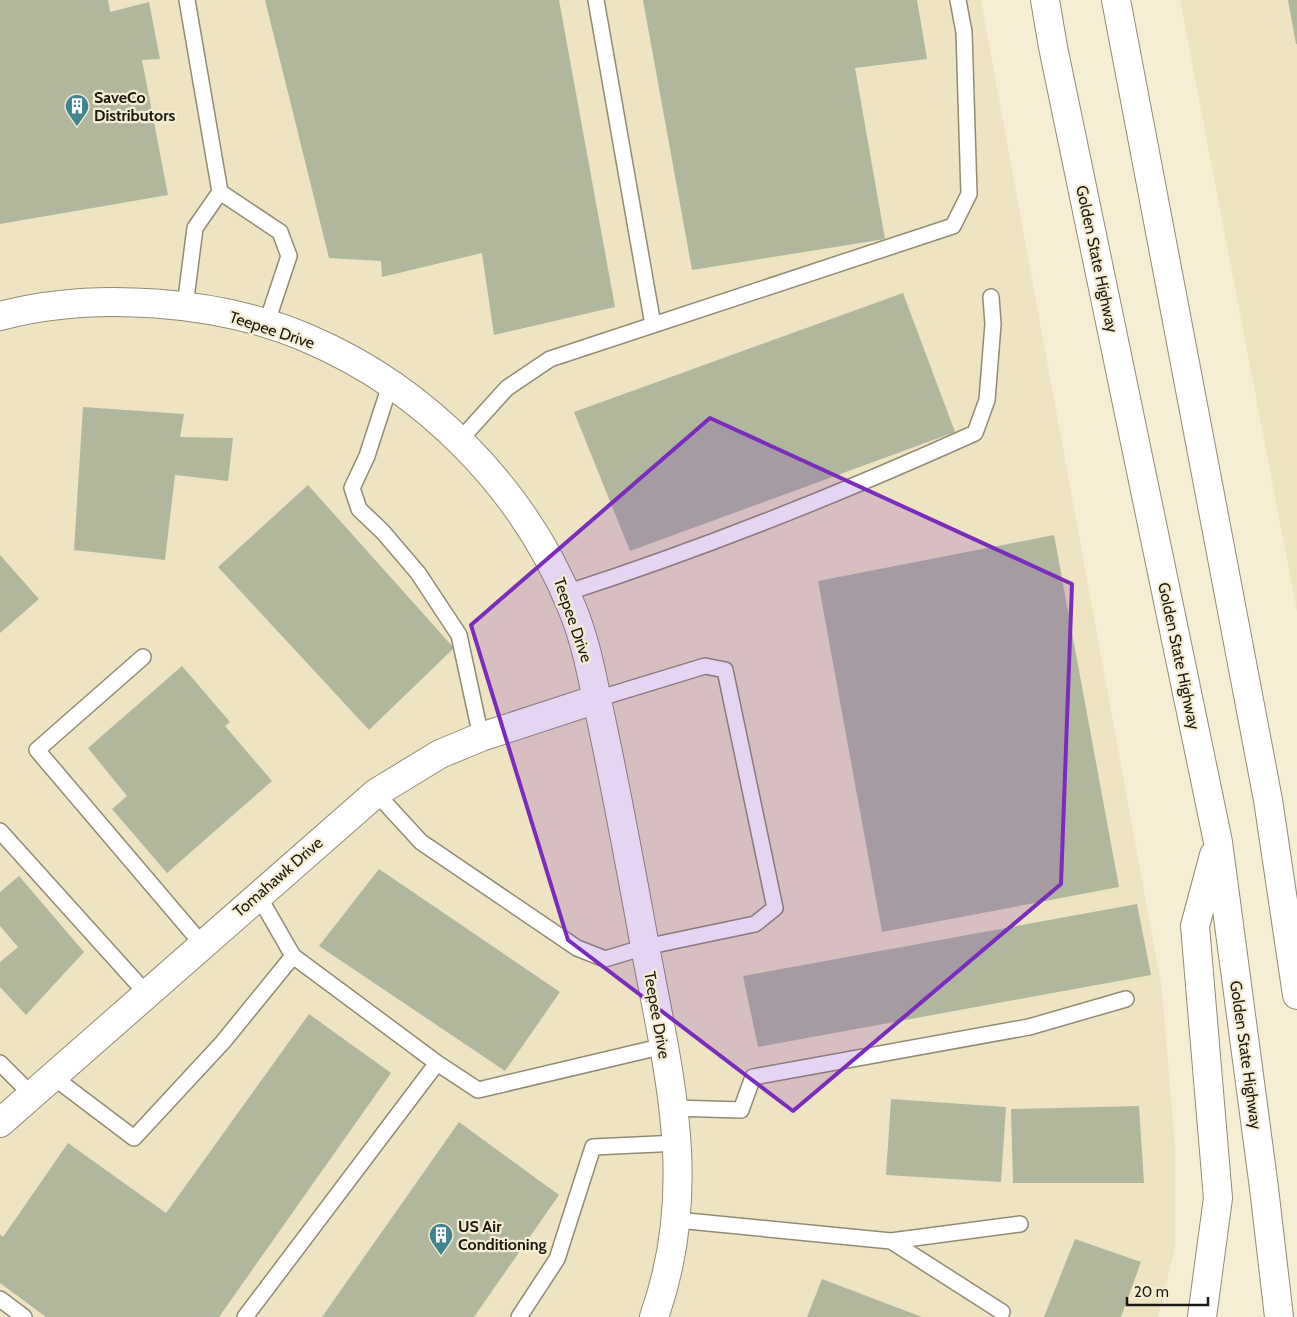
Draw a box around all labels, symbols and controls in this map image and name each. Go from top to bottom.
place label: SaveCo Distributors [94,88,175,125]
building icon: SaveCo Distributors [64,93,90,127]
street label: Golden State Highway [1072,184,1122,334]
street label: Teepee Drive [227,307,317,353]
street label: Teepee Drive [550,575,596,665]
street label: Golden State Highway [1154,581,1204,731]
street label: Tomahawk Drive [229,833,327,921]
street label: Teepee Drive [640,970,674,1060]
street label: Golden State Highway [1226,979,1266,1131]
place label: US Air Conditioning [458,1217,547,1254]
building icon: US Air Conditioning [428,1222,454,1256]
scale bar [1127,1274,1208,1306]
text: 20 m [1134,1283,1169,1301]

